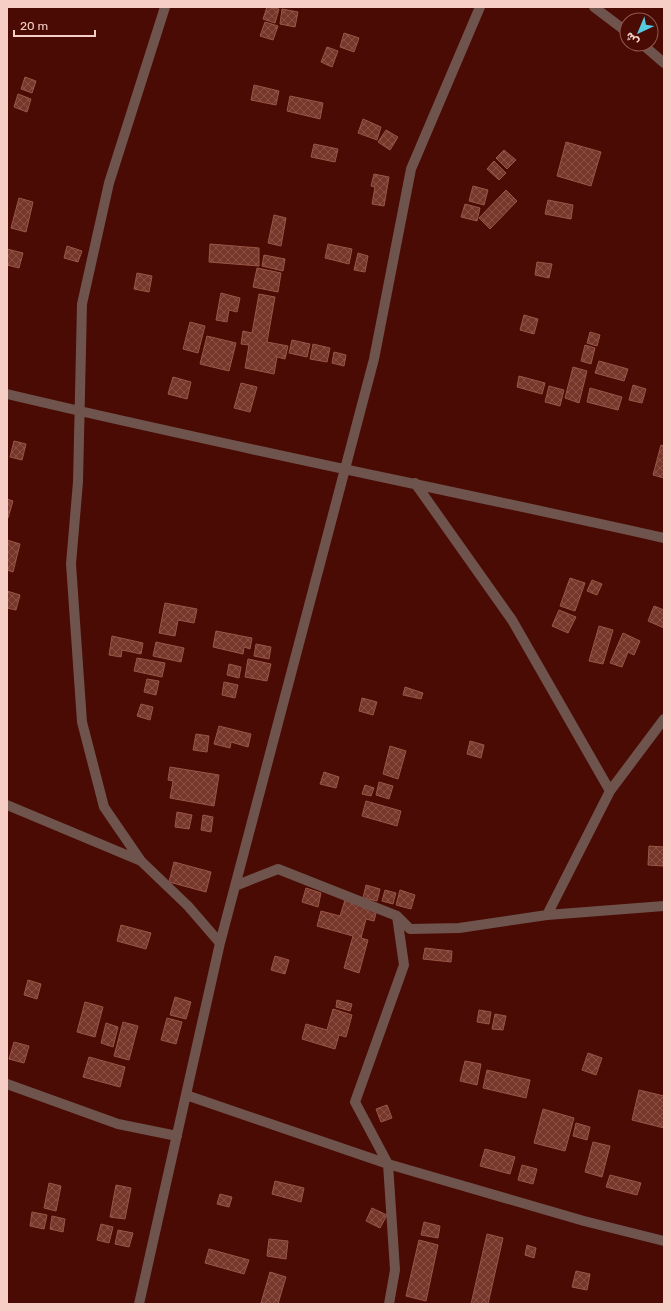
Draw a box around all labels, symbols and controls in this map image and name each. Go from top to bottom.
scale bar [14,12,95,38]
north arrow [619,12,659,52]
text: 20 m [20,19,48,33]
text: ش [623,29,642,48]

